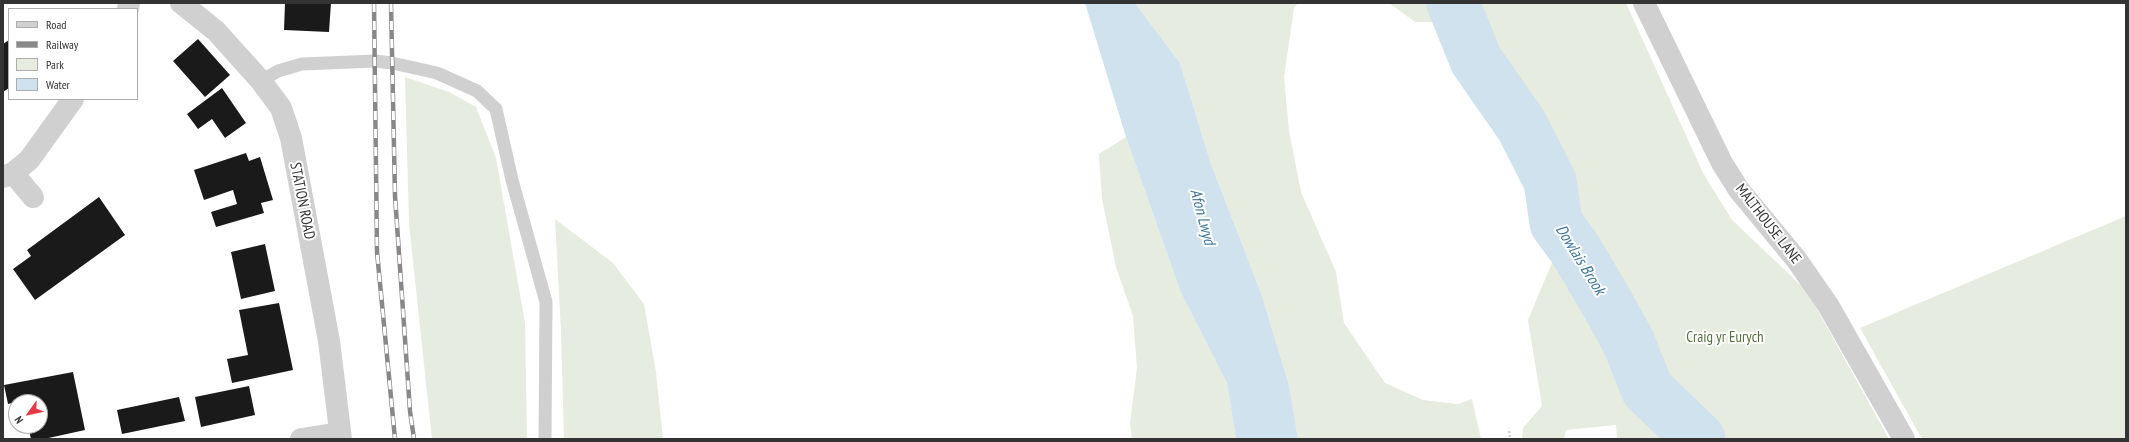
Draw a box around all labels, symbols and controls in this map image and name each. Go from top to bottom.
legend [8,8,138,100]
text: Road [46,17,66,32]
text: Railway [46,37,78,52]
text: Park [46,57,64,72]
text: Water [46,77,70,92]
street label: STATION ROAD [286,161,318,241]
street label: MALTHOUSE LANE [1731,181,1805,267]
water label: Afon Lwyd [1185,187,1219,247]
water label: Dowlais Brook [1551,221,1609,299]
park label: Craig yr Eurych [1686,329,1764,347]
north arrow [8,394,48,434]
text: N [11,414,26,426]

